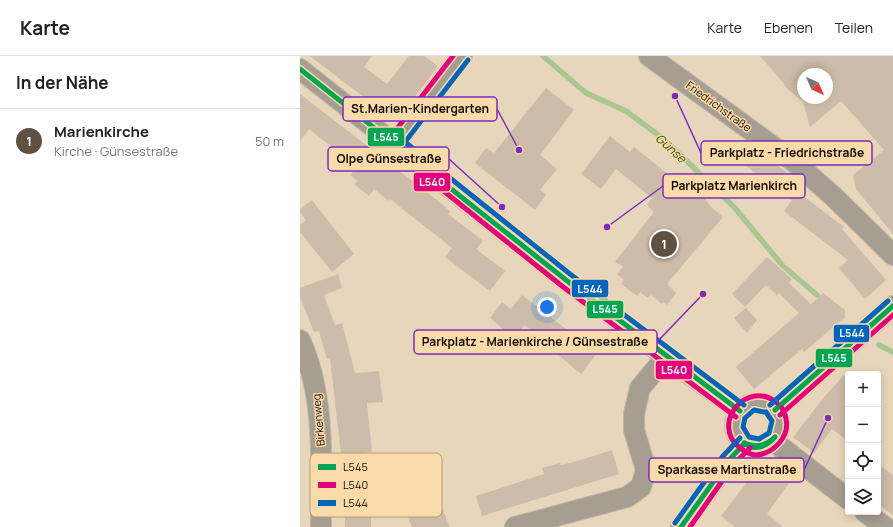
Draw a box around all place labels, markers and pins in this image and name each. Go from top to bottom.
callout: St.Marien-Kindergarten [343,97,497,121]
callout: Parkplatz - Friedrichstraße [701,141,872,165]
callout: Olpe Günsestraße [328,147,449,171]
callout: Parkplatz Marienkirch [663,174,805,198]
pin: 1 [651,229,677,259]
callout: Parkplatz - Marienkirche / Günsestraße [414,330,657,354]
callout: Sparkasse Martinstraße [649,458,804,482]

